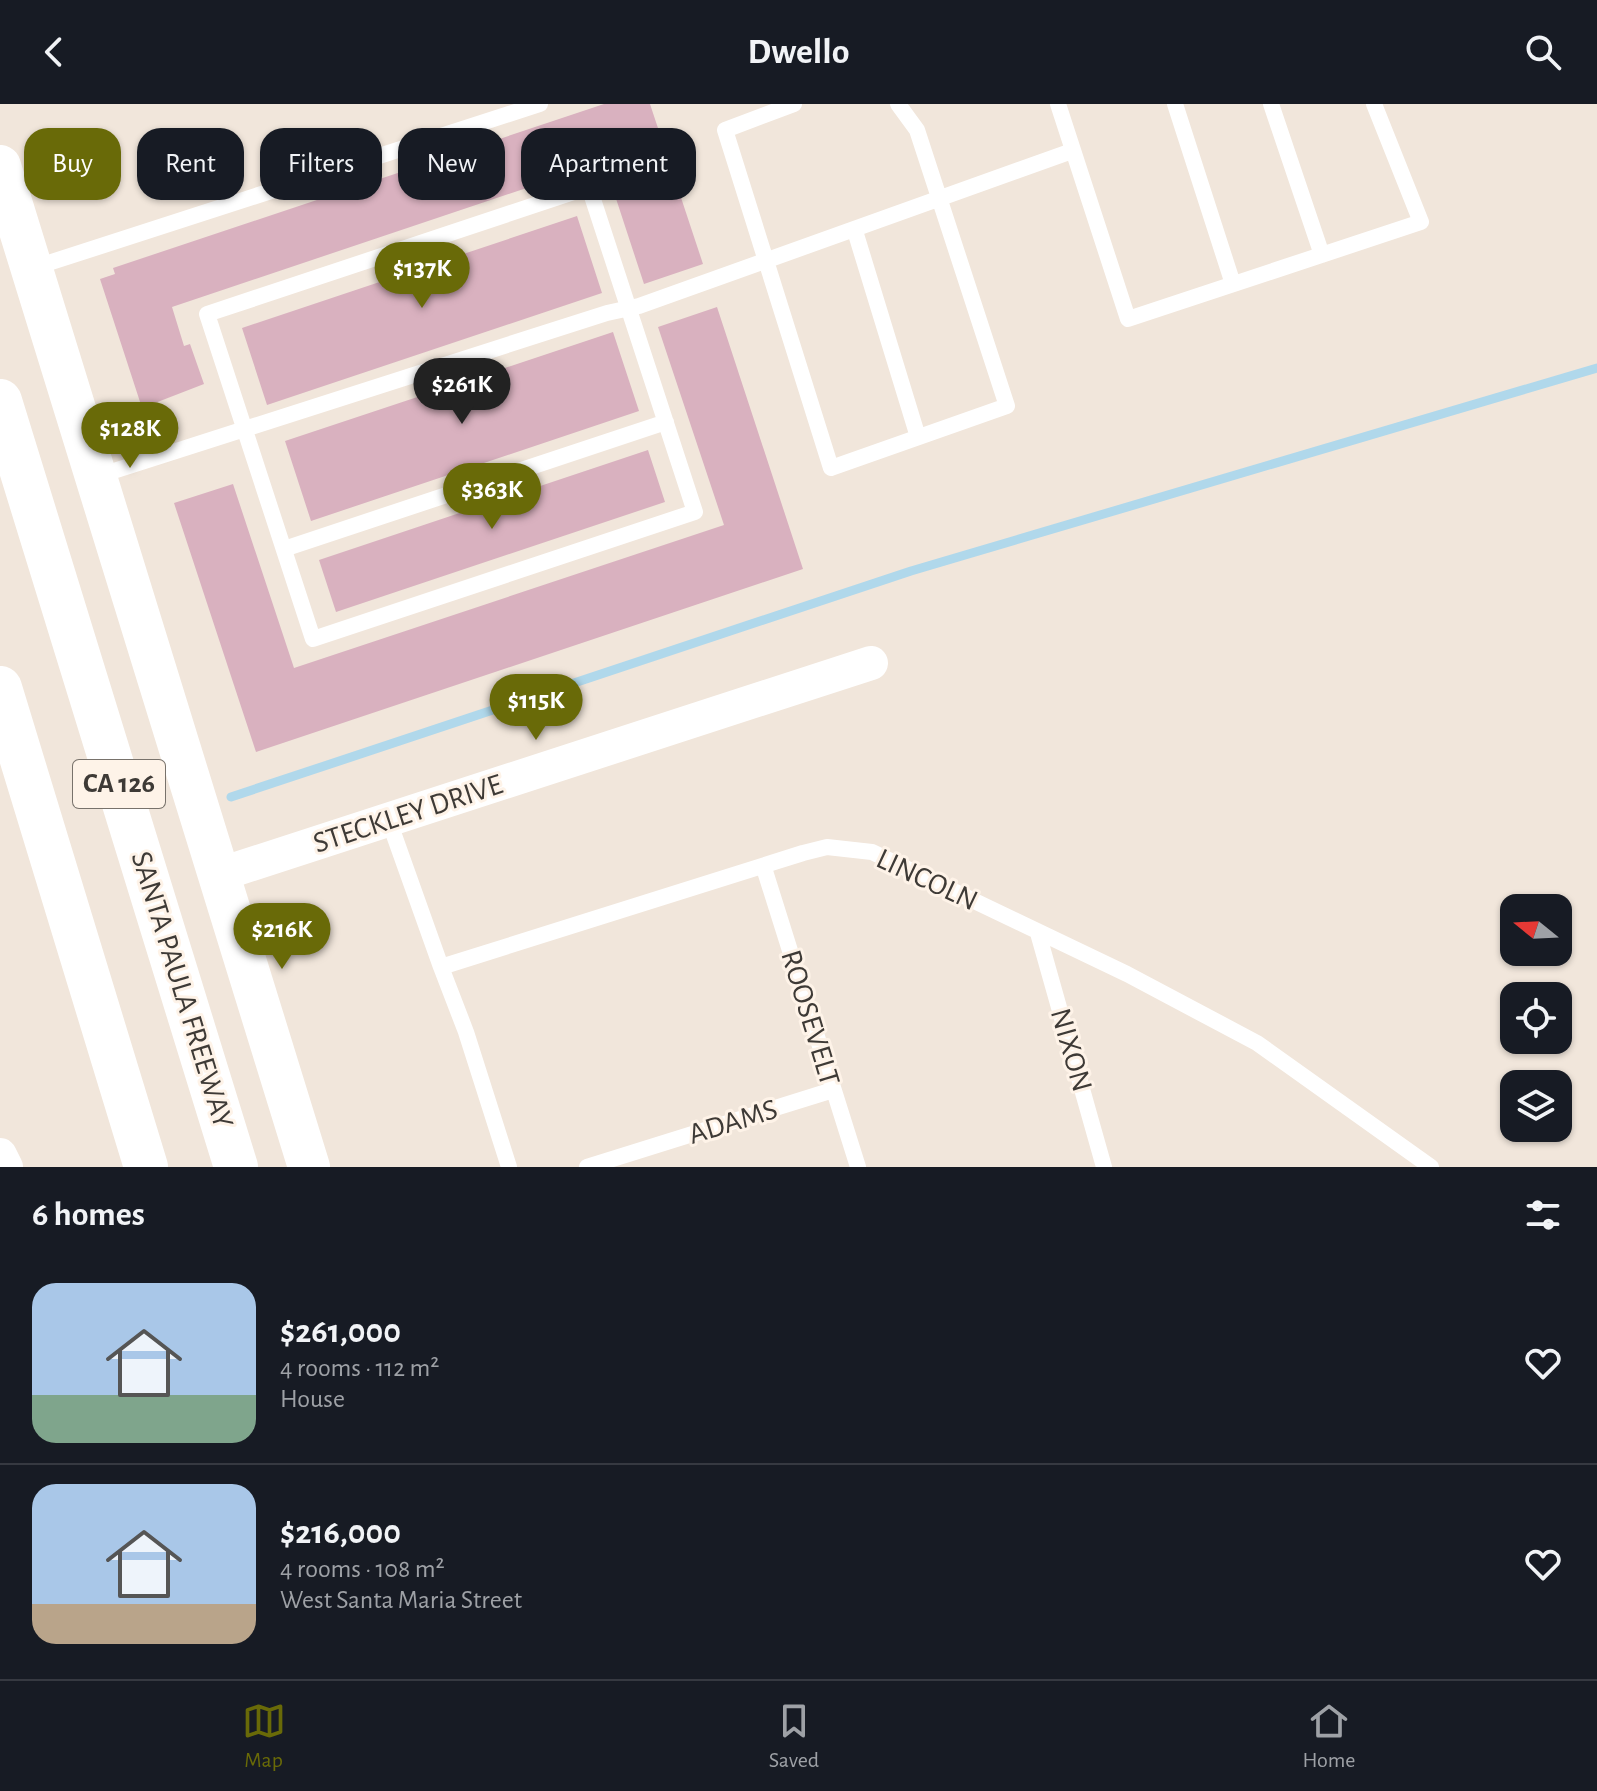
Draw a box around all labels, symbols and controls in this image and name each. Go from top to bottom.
icon: back [32,30,76,74]
icon: search [1521,30,1565,74]
text: Dwello [747,34,850,70]
chip: Buy [24,128,121,200]
chip: Rent [137,128,244,200]
chip: Filters [260,128,382,200]
chip: New [398,128,505,200]
chip: Apartment [521,128,696,200]
pin: $137K [366,242,478,310]
text: $137K [393,255,451,281]
pin: $261K [406,358,518,426]
text: $261K [431,371,493,397]
pin: $128K [74,402,186,470]
text: $128K [99,415,161,441]
pin: $363K [436,463,548,531]
text: $363K [461,476,523,502]
pin: $115K [480,674,592,742]
text: $115K [508,687,564,713]
road number: CA 126 [73,760,165,808]
street label: STECKLEY DRIVE [310,769,506,859]
street label: LINCOLN [872,844,982,916]
street label: SANTA PAULA FREEWAY [126,848,238,1132]
north arrow [1500,894,1572,966]
map controls [1500,894,1572,1142]
pin: $216K [226,903,338,971]
text: $216K [251,916,313,942]
street label: ROOSEVELT [775,947,845,1090]
button: locate [1500,982,1572,1054]
street label: NIXON [1045,1005,1097,1095]
button: layers [1500,1070,1572,1142]
street label: ADAMS [685,1094,781,1150]
icon: filters [1521,1193,1565,1237]
text: 6 homes [32,1198,145,1232]
icon: home [96,1315,192,1411]
text: $261,000 [280,1315,401,1349]
icon: heart [1521,1341,1565,1385]
text: 4 rooms · 112 m² [280,1355,439,1381]
text: House [280,1386,345,1412]
icon: home [96,1516,192,1612]
text: $216,000 [280,1516,401,1550]
icon: heart [1521,1542,1565,1586]
text: 4 rooms · 108 m² [280,1556,445,1582]
text: West Santa Maria Street [280,1587,522,1613]
tab: Map [242,1699,286,1773]
tab: Saved [769,1699,819,1773]
tab: Home [1302,1699,1355,1773]

